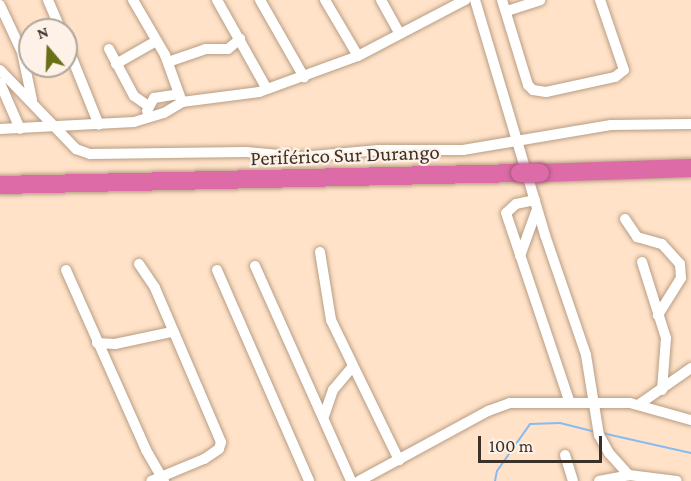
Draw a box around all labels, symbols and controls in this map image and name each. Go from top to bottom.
north arrow [18,18,78,78]
text: N [35,23,51,42]
street label: Periférico Sur Durango [250,139,440,171]
scale bar [481,424,606,462]
text: 100 m [489,436,533,456]

